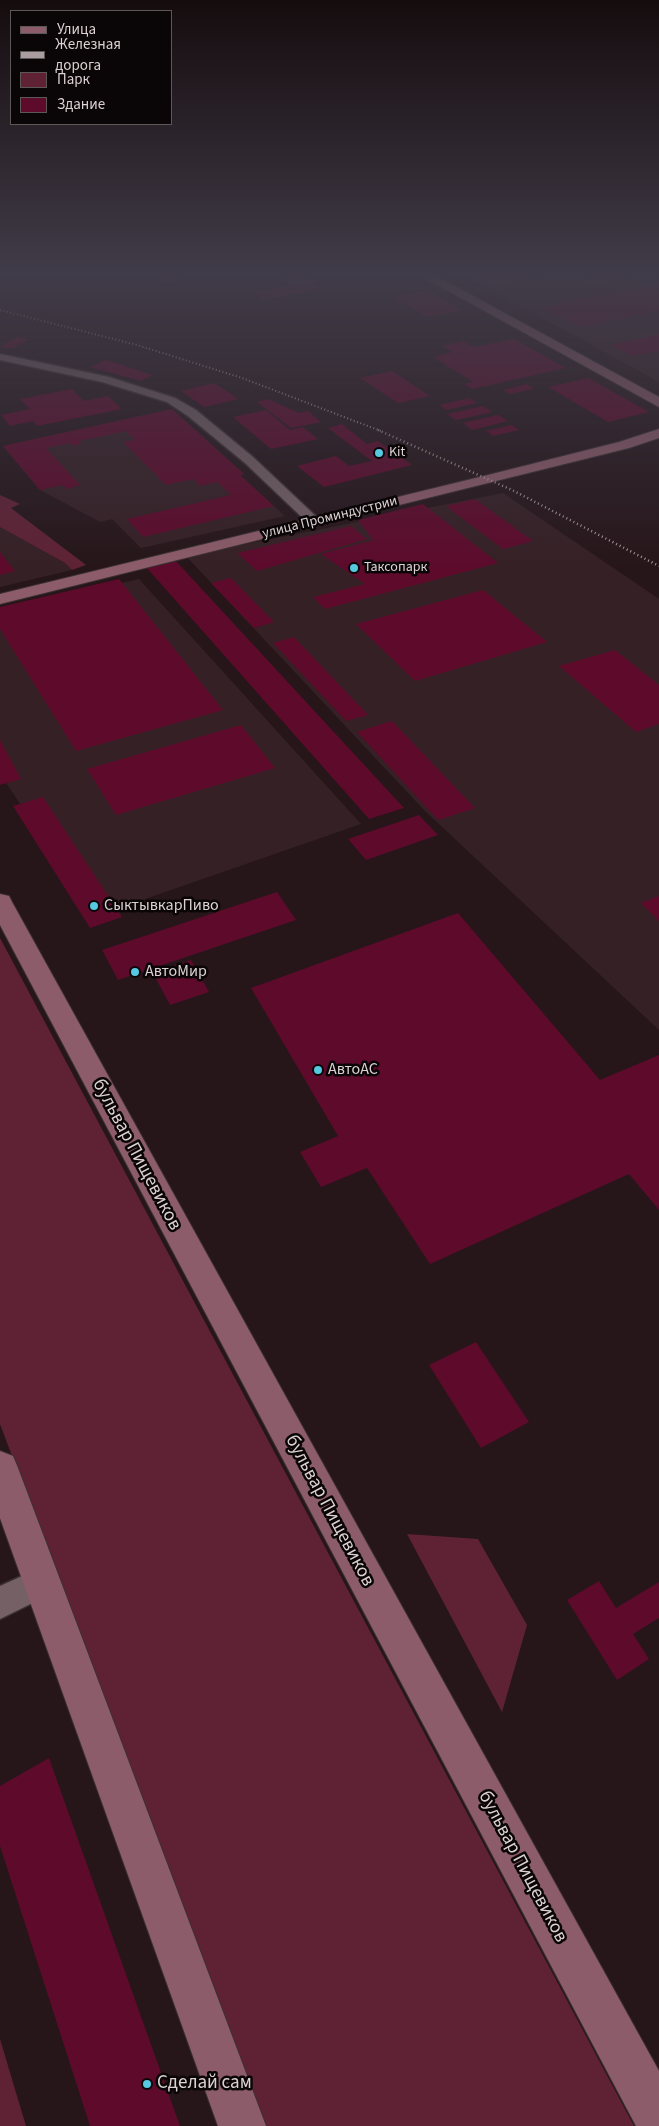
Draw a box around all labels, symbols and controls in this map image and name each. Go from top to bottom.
legend [10,10,172,125]
text: Улица [57,19,96,40]
text: Железная дорога [55,34,121,76]
text: Парк [57,69,90,90]
text: Здание [57,94,105,115]
place label: Kit [389,445,405,461]
marker: Kit [373,447,385,459]
street label: улица Проминдустрии [261,493,399,543]
place label: Таксопарк [364,560,427,576]
marker: Таксопарк [348,562,360,574]
place label: СыктывкарПиво [104,896,219,916]
marker: СыктывкарПиво [88,900,100,912]
place label: АвтоМир [145,962,207,982]
marker: АвтоМир [129,966,141,978]
place label: АвтоАС [328,1060,378,1080]
marker: АвтоАС [312,1064,324,1076]
street label: бульвар Пищевиков [86,1075,186,1235]
street label: бульвар Пищевиков [279,1431,379,1591]
street label: бульвар Пищевиков [472,1787,572,1947]
place label: Сделай сам [157,2073,252,2095]
marker: Сделай сам [141,2078,153,2090]

